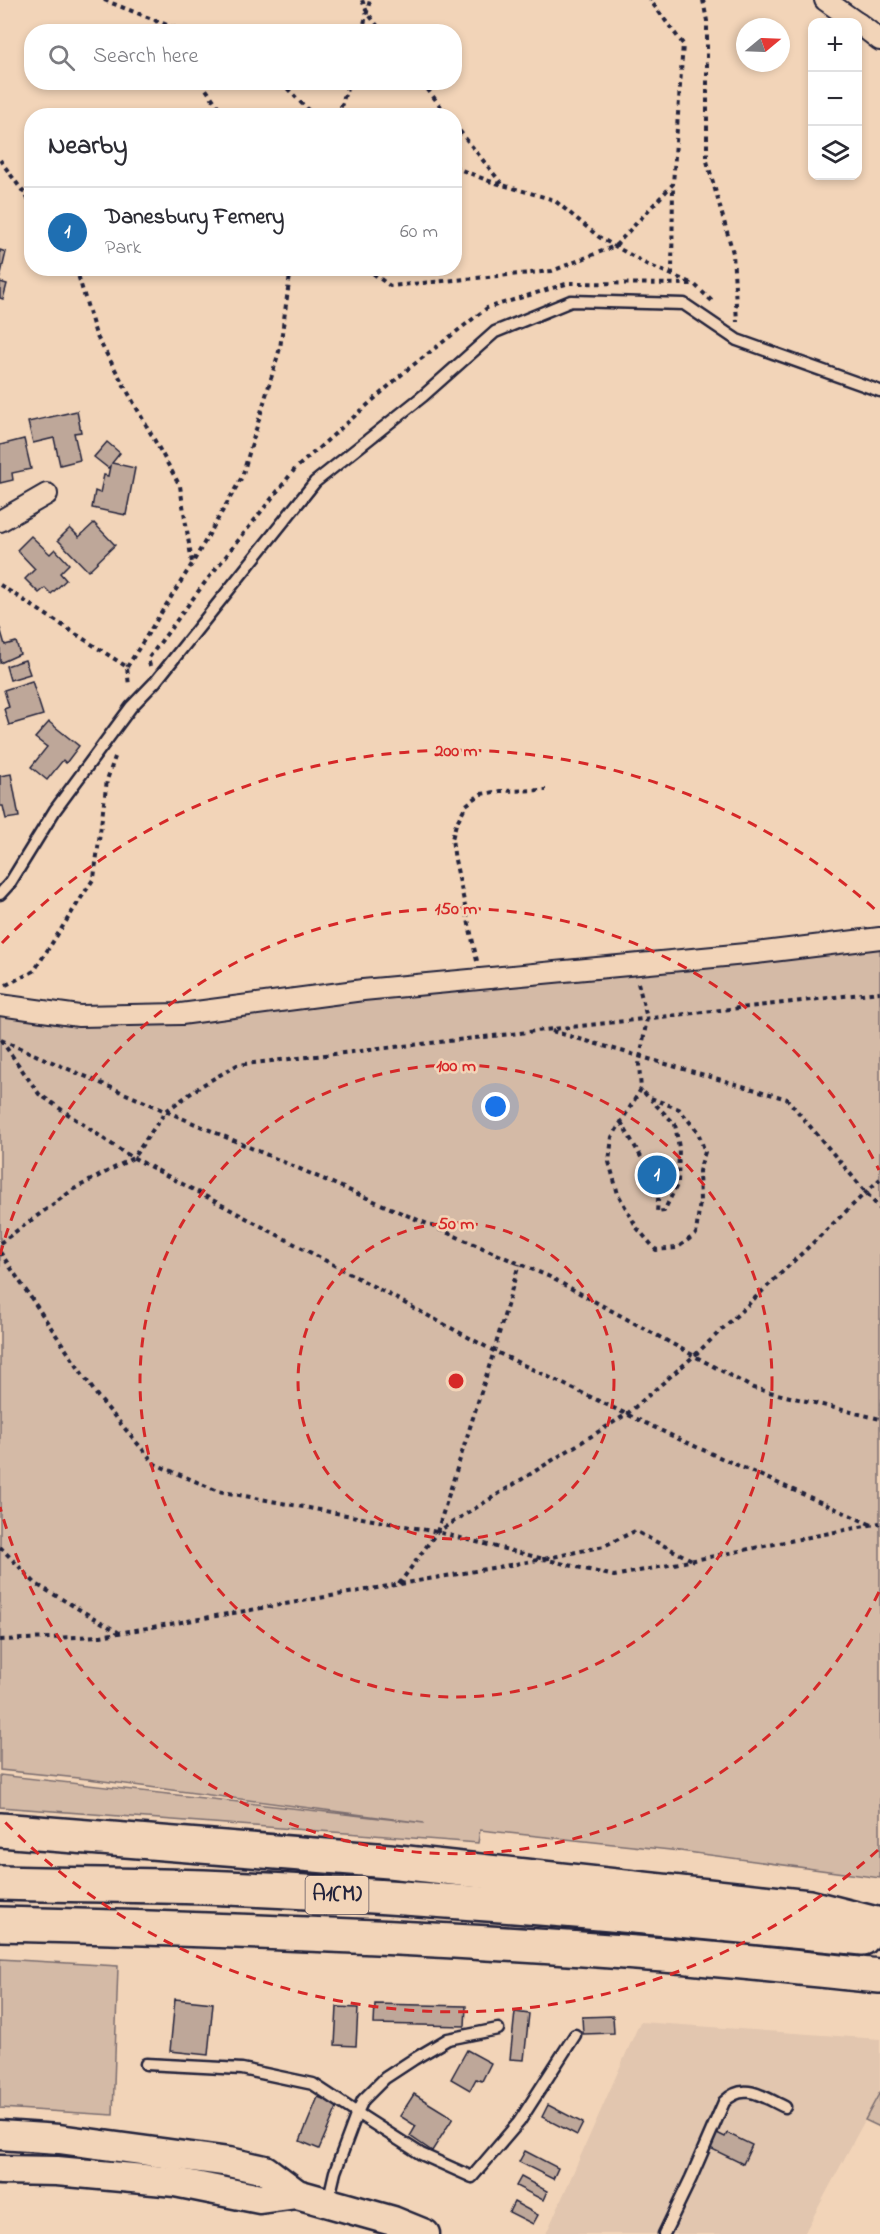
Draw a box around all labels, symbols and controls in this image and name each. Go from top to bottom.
north arrow [736,18,790,72]
map controls [808,18,862,180]
button: + [808,18,862,72]
search box [24,24,462,90]
icon: search [45,41,78,74]
text: Search here [93,41,198,73]
button: − [808,72,862,126]
button: layers [808,126,862,180]
text: Nearby [48,128,127,166]
text: Danesbury Fernery [105,202,284,234]
text: 1 [64,218,71,247]
text: 60 m [400,218,438,247]
text: Park [105,234,141,263]
text: 200 m [434,739,478,765]
text: 150 m [435,897,477,923]
text: 100 m [436,1054,476,1080]
your location [481,1092,510,1121]
pin: 1 [638,1152,676,1198]
text: 50 m [438,1212,474,1238]
centre of rings [446,1371,466,1391]
road number: A1(M) [306,1876,368,1914]

